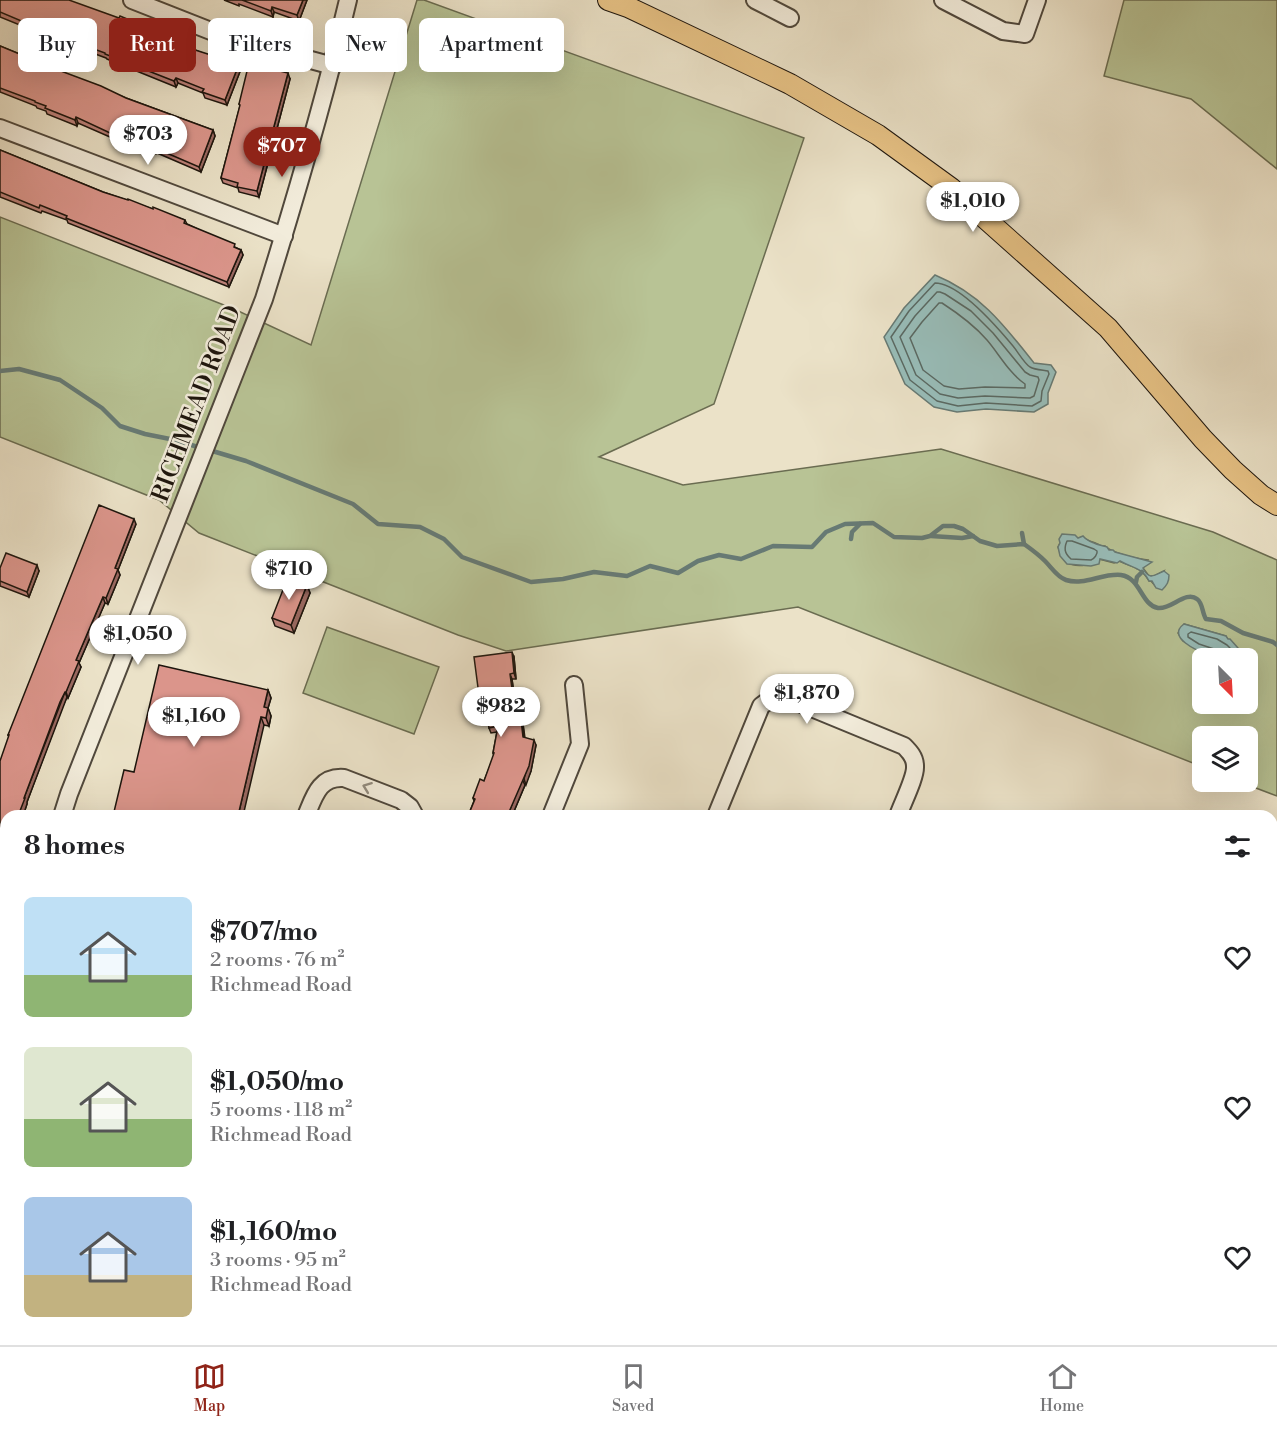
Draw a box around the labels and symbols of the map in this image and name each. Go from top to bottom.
pin: $703 [112,115,184,166]
pin: $707 [246,127,318,178]
pin: $1,010 [924,182,1022,233]
street label: RICHMEAD ROAD [146,301,248,507]
pin: $710 [253,550,325,601]
pin: $1,050 [89,615,187,666]
north arrow [1192,648,1258,714]
pin: $1,870 [758,674,856,725]
pin: $982 [465,687,537,738]
pin: $1,160 [145,697,243,748]
one-way arrow [362,782,373,794]

